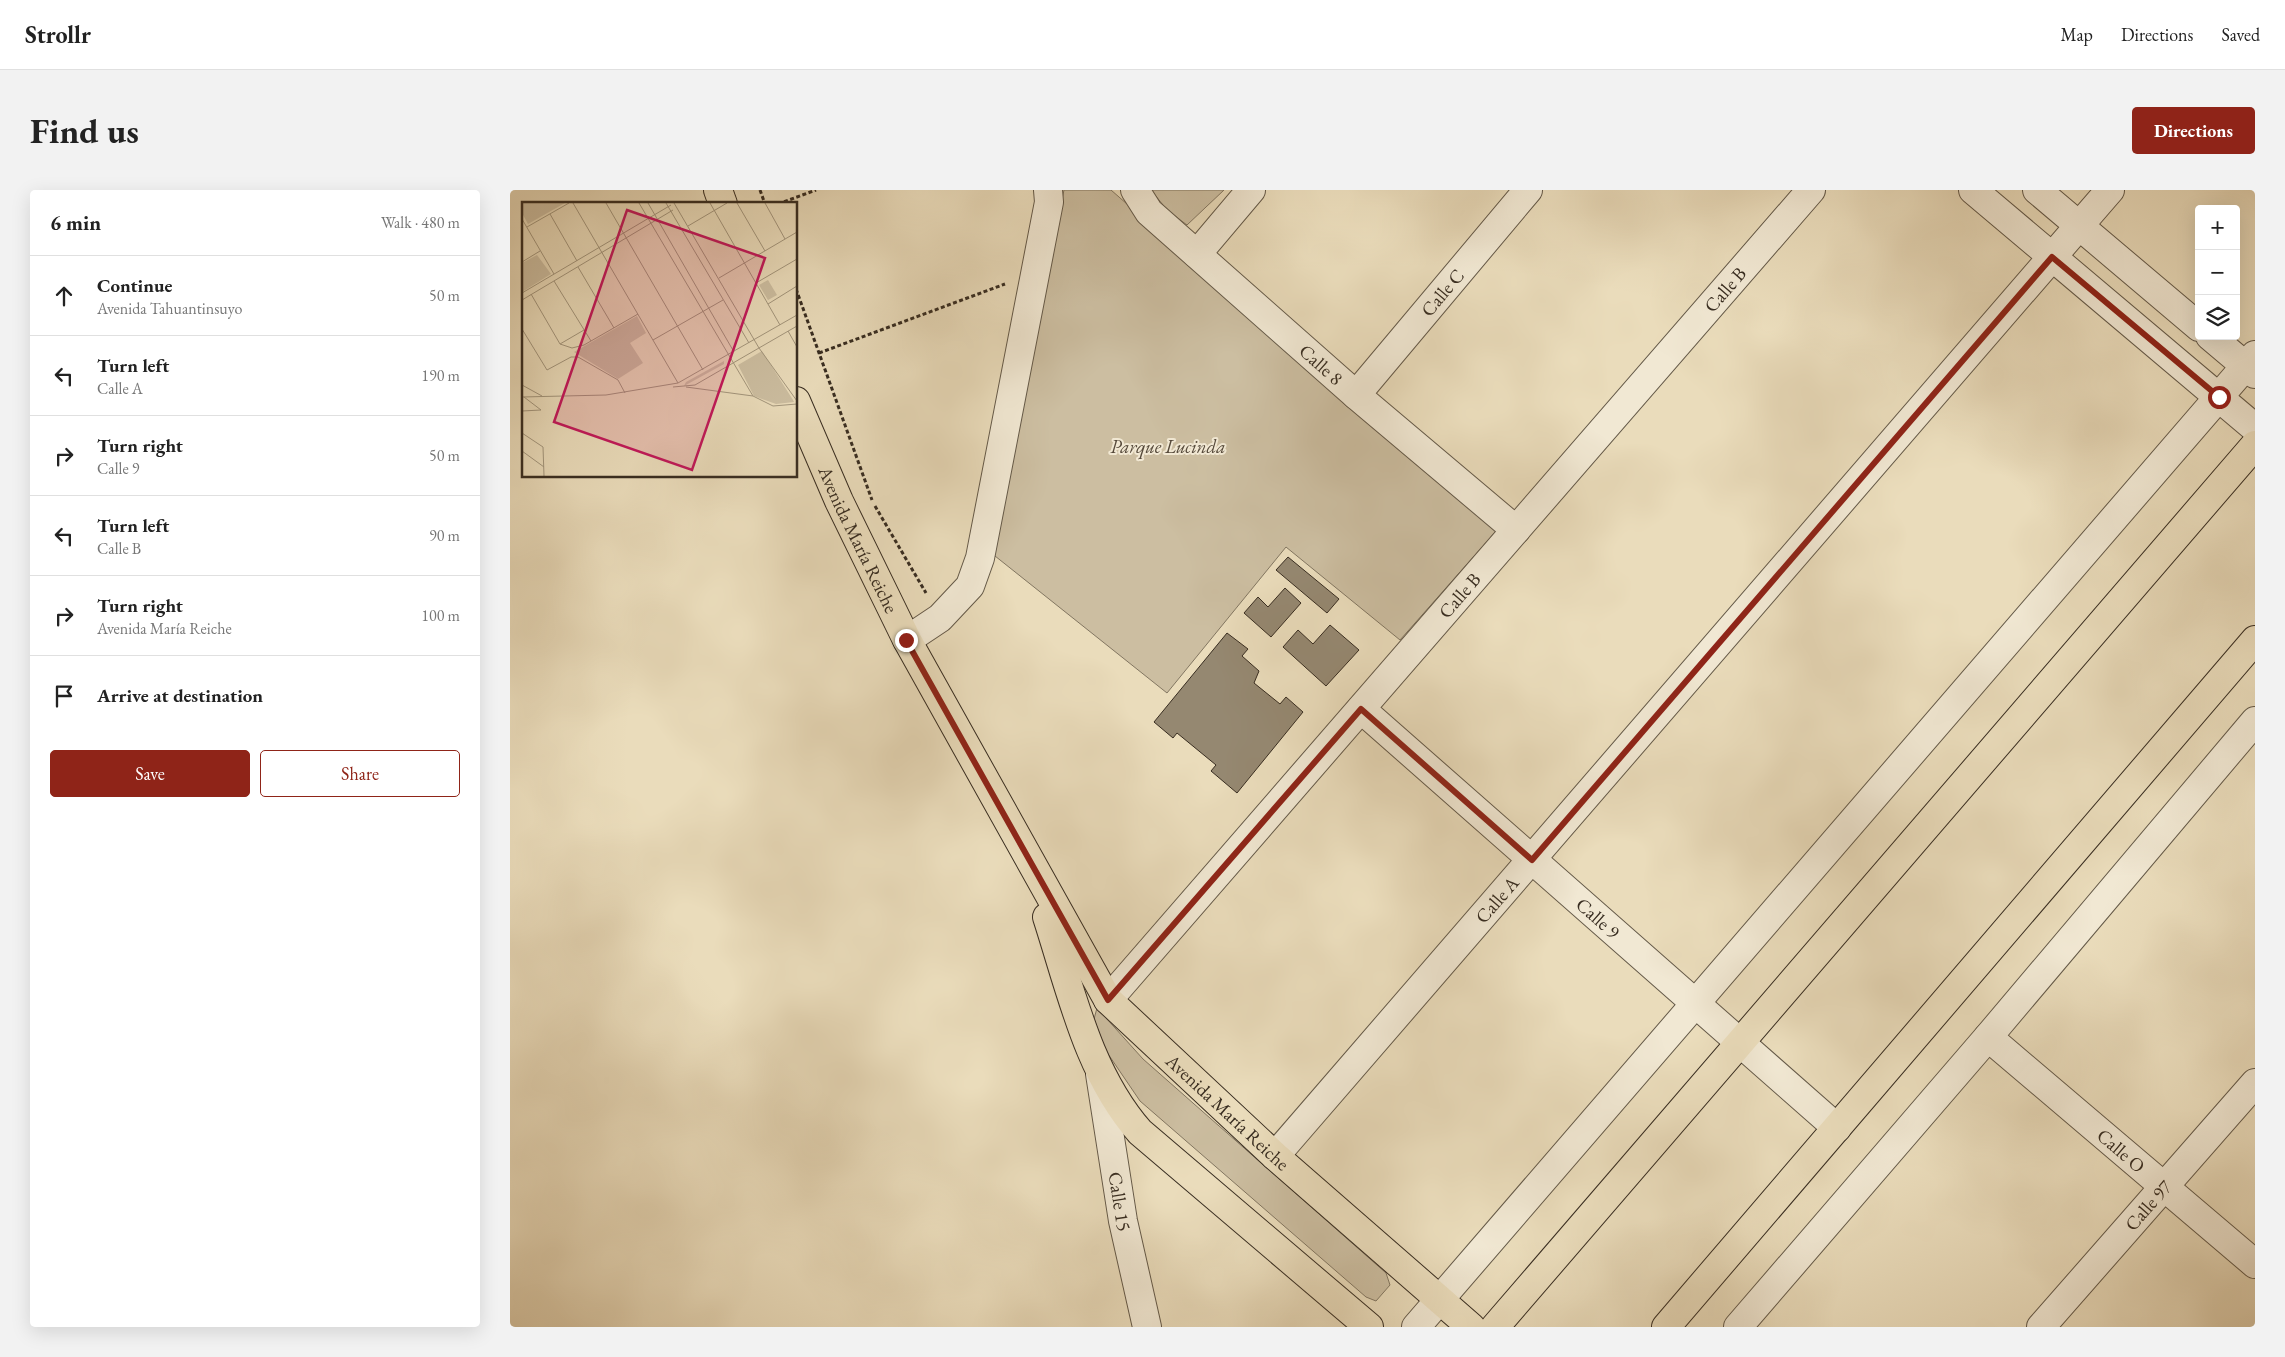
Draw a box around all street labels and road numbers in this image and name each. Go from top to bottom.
street label: Calle B [1698,262,1752,318]
street label: Calle C [1415,264,1470,322]
street label: Calle 8 [1294,339,1348,391]
street label: Avenida María Reiche [812,461,904,617]
street label: Calle B [1433,567,1486,624]
street label: Calle A [1470,870,1525,929]
street label: Calle 9 [1571,892,1625,944]
street label: Avenida María Reiche [1160,1048,1295,1176]
street label: Calle O [2092,1123,2150,1178]
street label: Calle 15 [1102,1170,1137,1234]
street label: Calle 97 [2119,1174,2178,1236]

